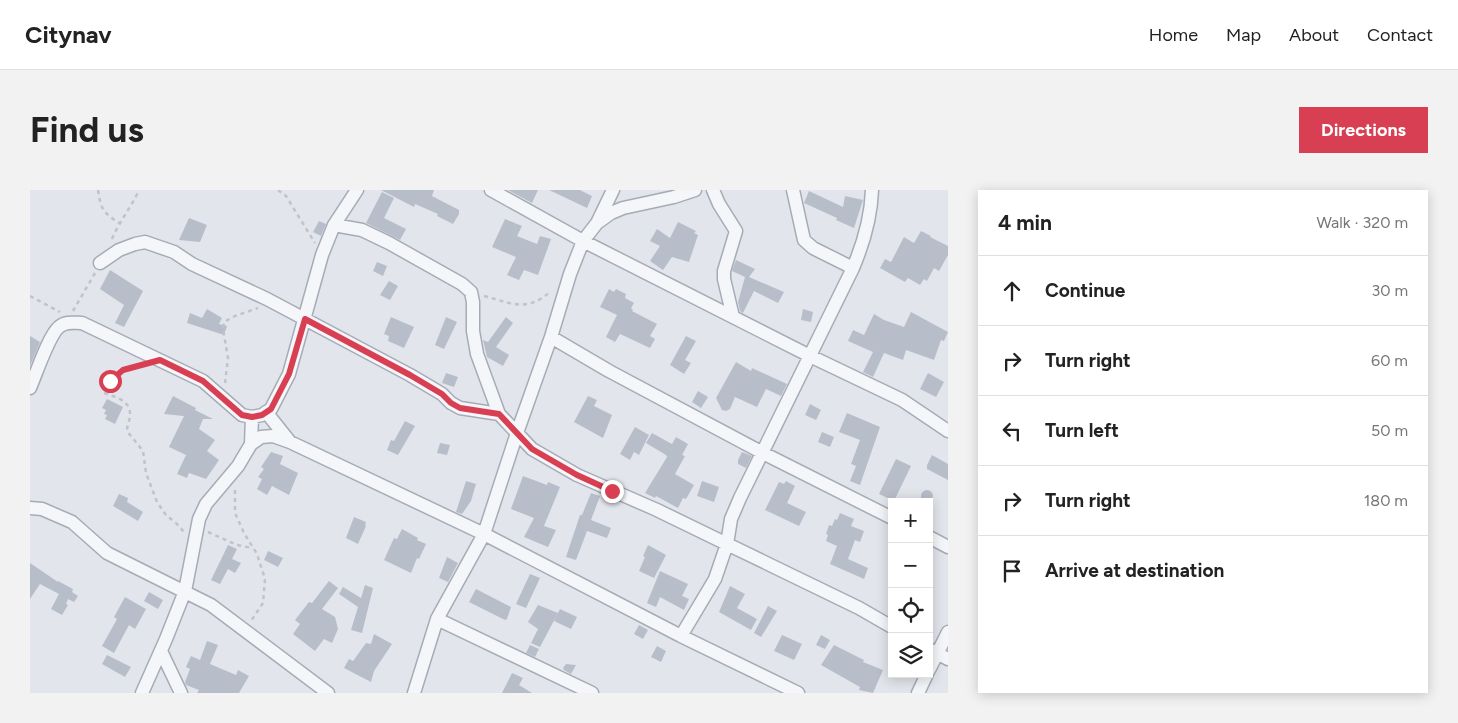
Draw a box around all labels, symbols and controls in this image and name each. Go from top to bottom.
text: Citynav [25,20,112,49]
text: Home [1149,24,1198,46]
text: Map [1226,24,1261,46]
text: About [1289,24,1339,46]
text: Contact [1367,24,1433,46]
button: Directions [1299,107,1428,153]
text: Find us [30,109,144,151]
text: 4 min [998,210,1052,235]
text: Walk · 320 m [1316,213,1408,232]
icon: ahead [998,277,1026,305]
text: Continue [1045,279,1125,302]
text: 30 m [1371,281,1408,300]
icon: right [998,347,1026,375]
text: Turn right [1045,349,1131,372]
text: 60 m [1371,351,1408,370]
route start [99,370,122,393]
icon: left [998,417,1026,445]
text: Turn left [1045,419,1119,442]
text: 50 m [1371,421,1408,440]
route end [601,480,624,503]
icon: right [998,487,1026,515]
text: Turn right [1045,489,1131,512]
text: 180 m [1364,491,1408,510]
map controls [888,498,933,678]
button: + [888,498,933,543]
button: − [888,543,933,588]
icon: arrive [998,557,1026,585]
text: Arrive at destination [1045,559,1224,582]
button: locate [888,588,933,633]
button: layers [888,633,933,678]

